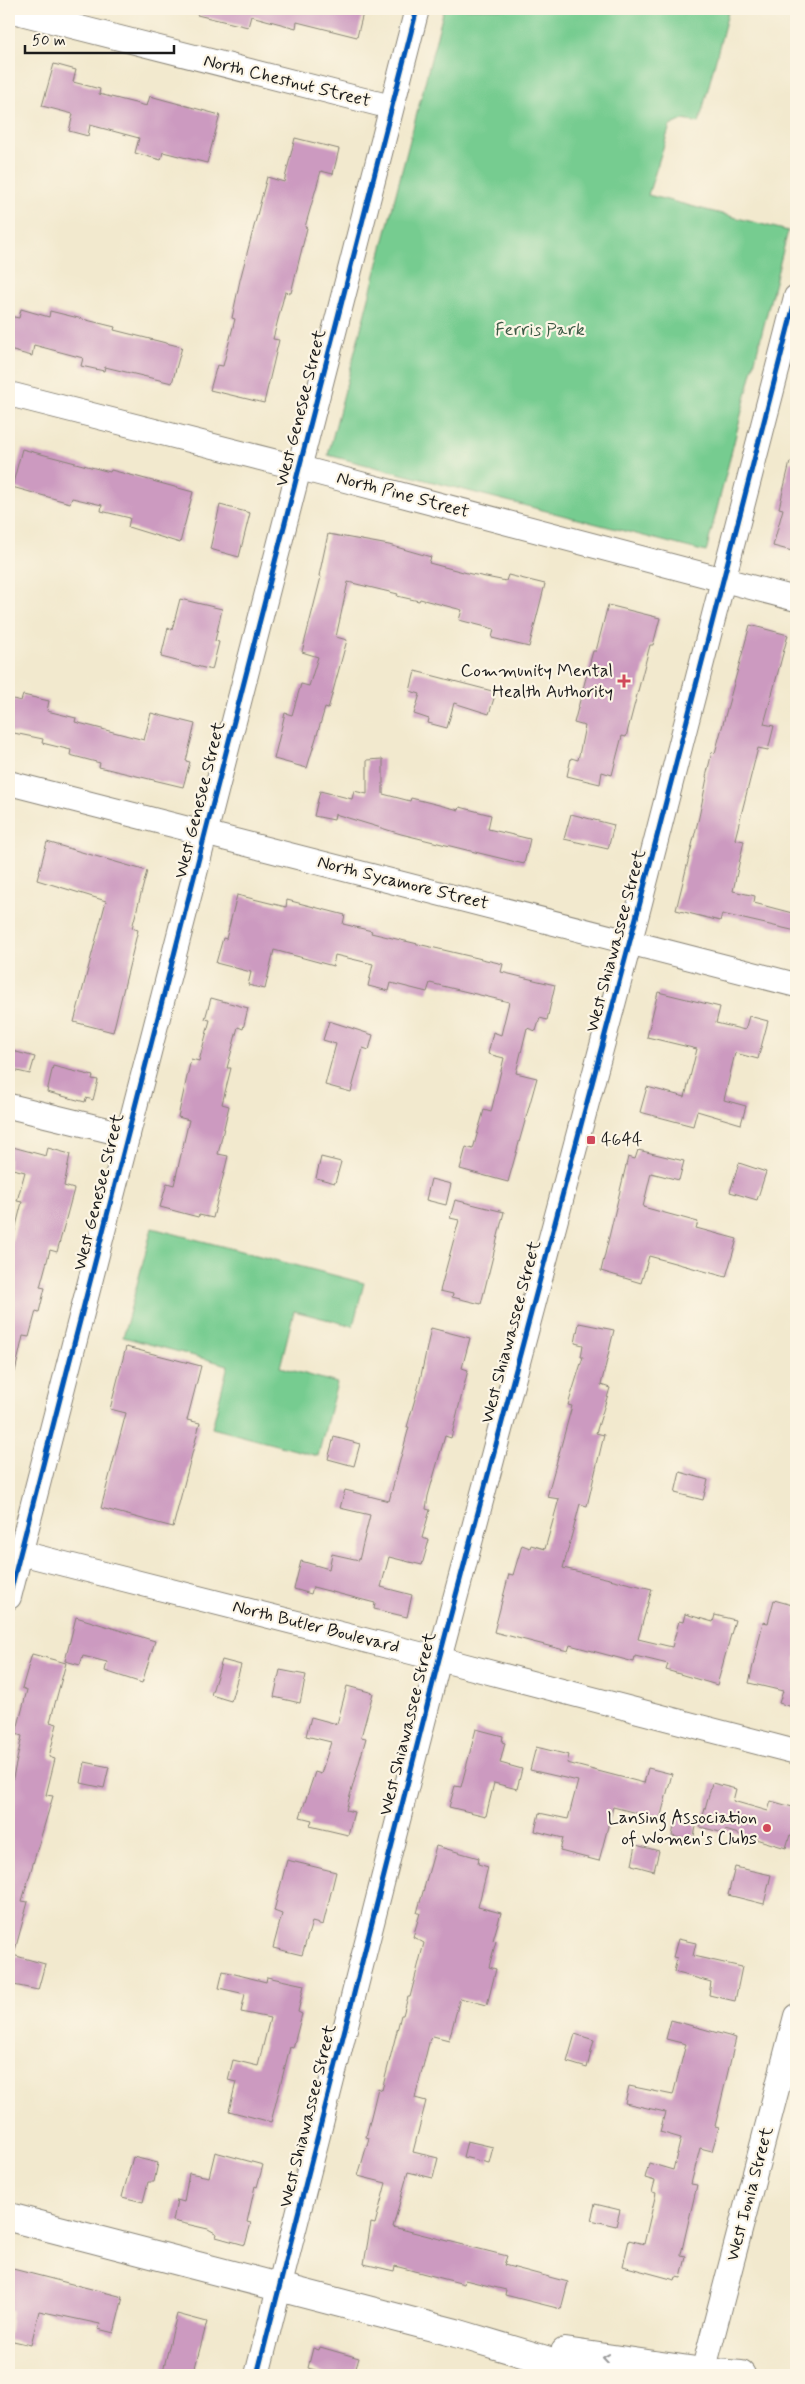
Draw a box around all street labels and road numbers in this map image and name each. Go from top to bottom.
street label: North Chestnut Street [201,49,373,113]
street label: West Genesee Street [270,326,332,489]
street label: North Pine Street [334,466,472,524]
street label: West Genesee Street [169,718,231,881]
street label: West Shiawassee Street [580,847,652,1035]
street label: North Sycamore Street [315,850,491,916]
street label: West Genesee Street [68,1110,130,1273]
street label: West Shiawassee Street [475,1238,547,1426]
street label: North Butler Boulevard [230,1595,402,1659]
street label: West Shiawassee Street [374,1629,443,1818]
street label: West Shiawassee Street [274,2021,343,2210]
street label: West Ionia Street [721,2124,780,2264]

